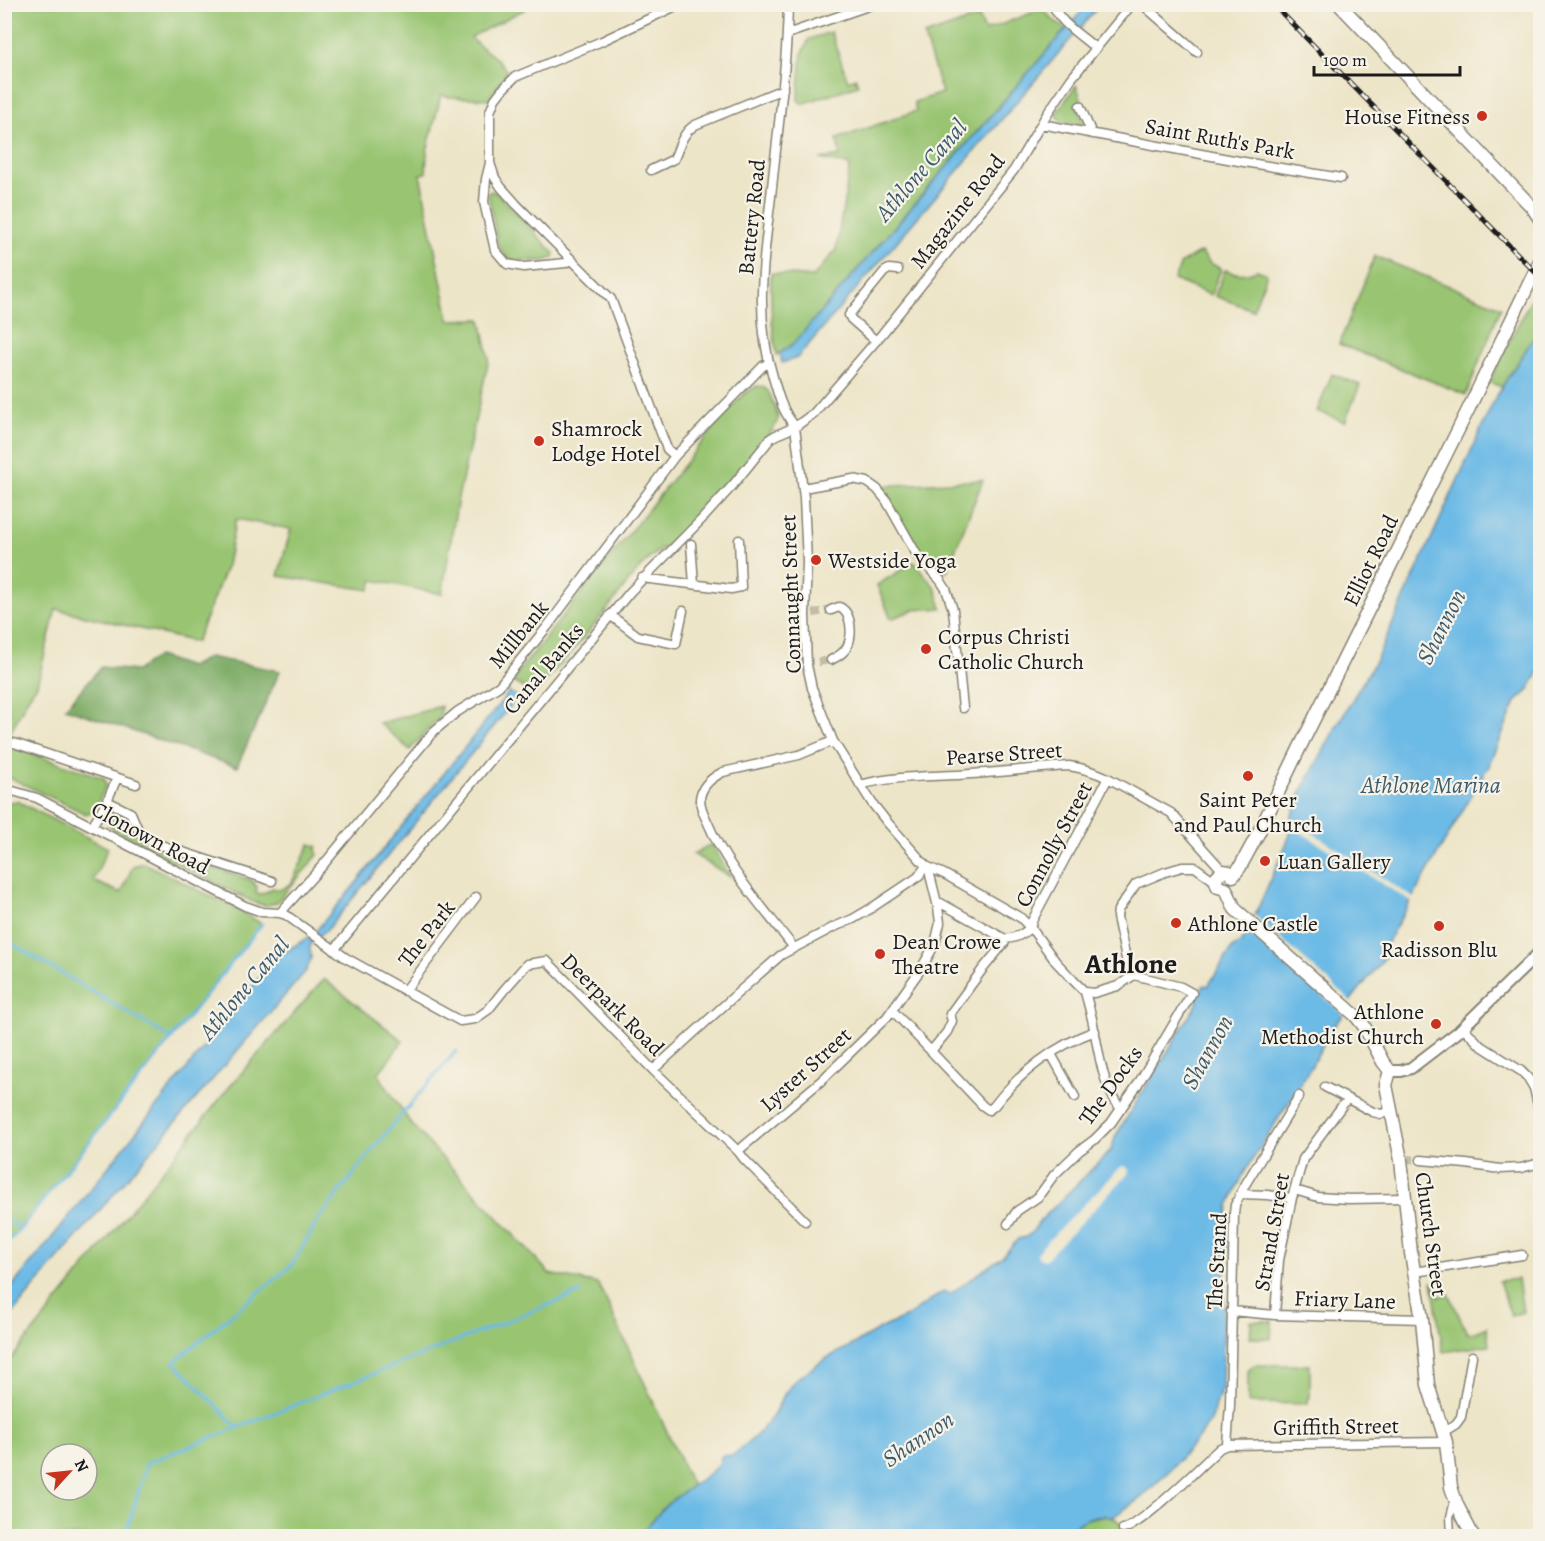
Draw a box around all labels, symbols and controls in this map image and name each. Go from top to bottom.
scale bar [1314,39,1460,77]
text: 100 m [1323,48,1367,72]
place label: House Fitness [1344,102,1470,132]
marker: House Fitness [1475,109,1489,123]
street label: Saint Ruth's Park [1143,111,1297,167]
water label: Athlone Canal [866,112,974,229]
street label: Magazine Road [903,148,1012,275]
street label: Battery Road [731,157,773,277]
place label: Shamrock Lodge Hotel [551,414,660,469]
marker: Shamrock Lodge Hotel [532,434,546,448]
street label: Elliot Road [1336,510,1406,611]
street label: Connaught Street [773,514,809,674]
place label: Westside Yoga [827,546,958,576]
marker: Westside Yoga [809,553,823,567]
water label: Shannon [1409,584,1474,670]
street label: Millbank [482,594,556,675]
street label: Canal Banks [497,616,591,721]
place label: Corpus Christi Catholic Church [938,622,1084,677]
marker: Corpus Christi Catholic Church [919,642,933,656]
street label: Pearse Street [945,735,1063,773]
marker: Saint Peter and Paul Church [1241,769,1255,783]
water label: Athlone Marina [1359,769,1501,801]
street label: Connolly Street [1008,776,1100,913]
place label: Saint Peter and Paul Church [1174,785,1323,840]
street label: Clonown Road [86,794,215,882]
place label: Luan Gallery [1277,847,1391,877]
marker: Luan Gallery [1258,854,1272,868]
street label: The Park [391,894,462,973]
place label: Athlone Castle [1187,909,1318,939]
marker: Athlone Castle [1169,916,1183,930]
marker: Radisson Blu [1432,919,1446,933]
place label: Dean Crowe Theatre [892,927,1001,982]
water label: Athlone Canal [190,930,297,1048]
place label: Radisson Blu [1381,935,1497,965]
district label: Athlone [1084,945,1177,983]
street label: Deerpark Road [554,946,671,1063]
marker: Dean Crowe Theatre [873,947,887,961]
place label: Athlone Methodist Church [1261,997,1424,1052]
water label: Shannon [1174,1009,1240,1095]
marker: Athlone Methodist Church [1429,1017,1443,1031]
street label: Lyster Street [753,1021,858,1119]
street label: The Docks [1072,1040,1150,1131]
street label: Church Street [1407,1170,1455,1298]
street label: Strand Street [1247,1171,1297,1294]
street label: The Strand [1199,1212,1235,1310]
street label: Friary Lane [1293,1283,1396,1317]
water label: Shannon [876,1403,960,1475]
street label: Griffith Street [1273,1411,1399,1443]
north arrow [39,1442,99,1502]
text: N [69,1455,94,1476]

